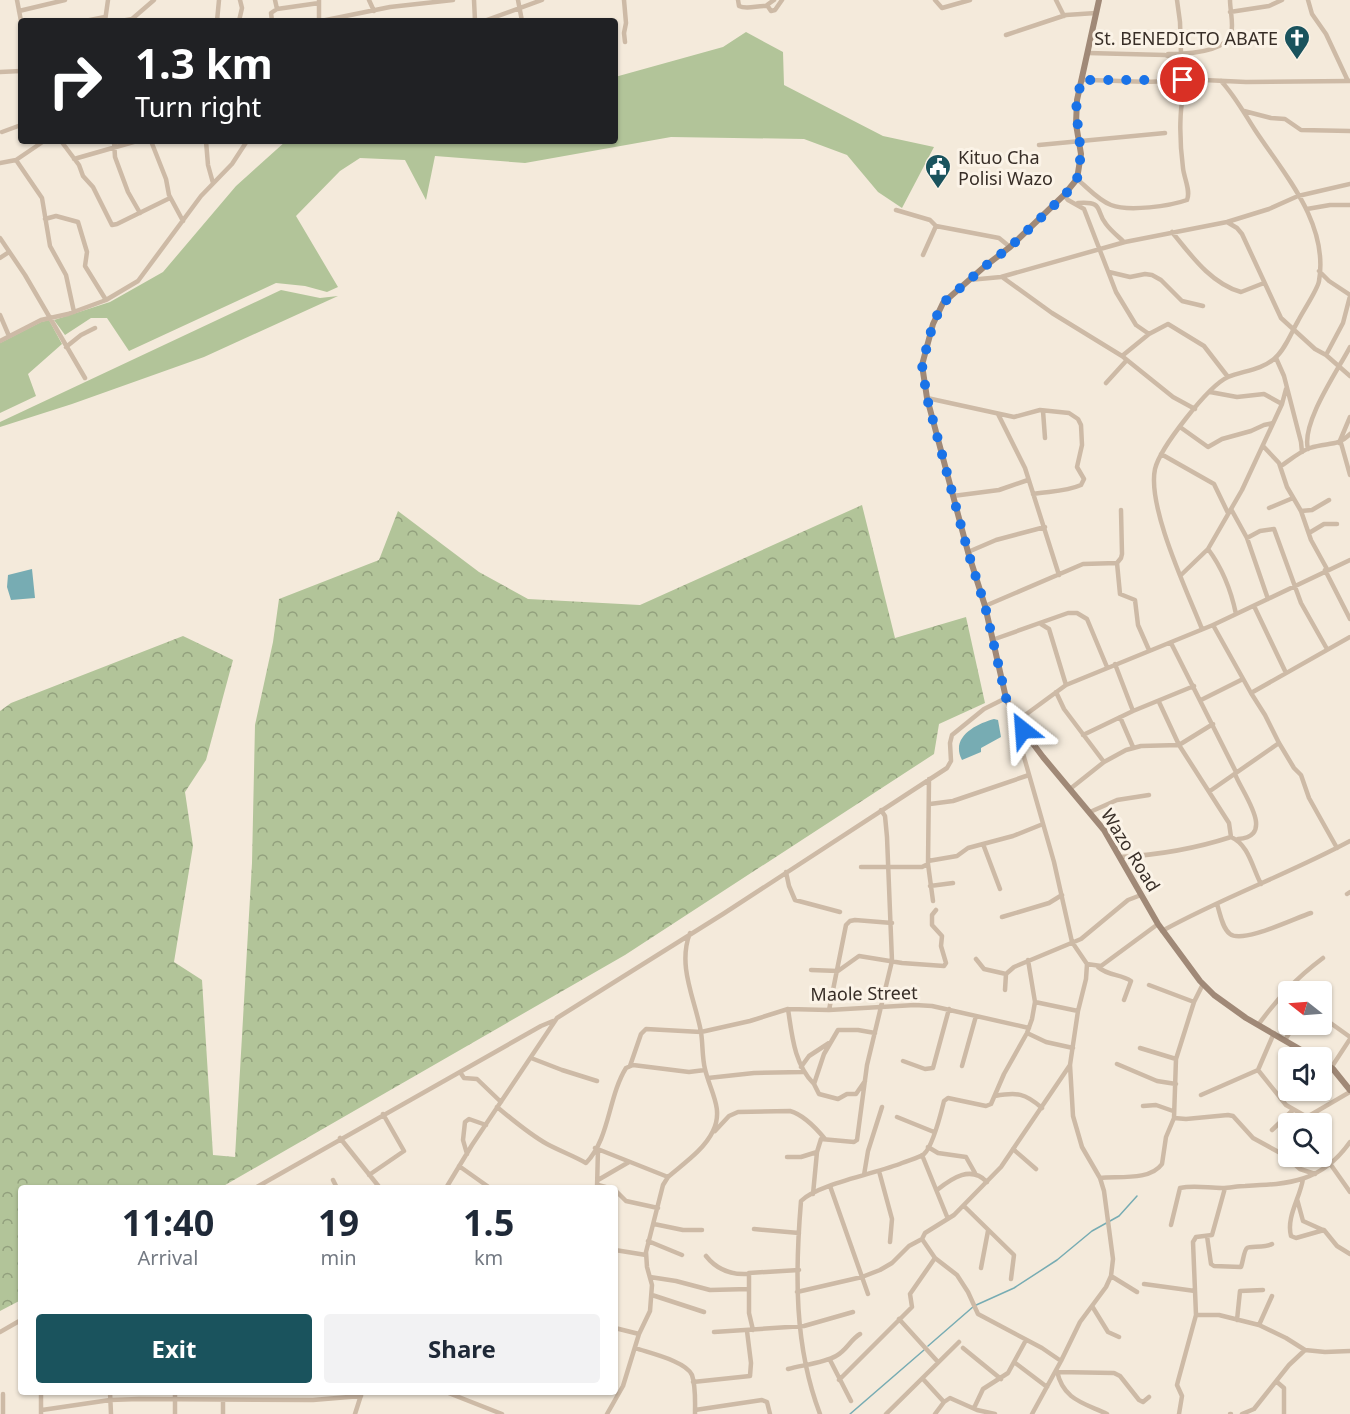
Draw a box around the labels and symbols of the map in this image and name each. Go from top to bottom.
church icon: St. BENEDICTO ABATE [1282,23,1312,61]
place label: St. BENEDICTO ABATE [1094,26,1278,50]
pin [1157,54,1208,105]
place label: Kituo Cha Polisi Wazo [958,145,1053,190]
public building icon: Kituo Cha Polisi Wazo [923,152,953,190]
position arrow [991,698,1055,762]
street label: Wazo Road [1096,804,1166,896]
street label: Maole Street [810,980,918,1006]
north arrow [1278,981,1332,1035]

